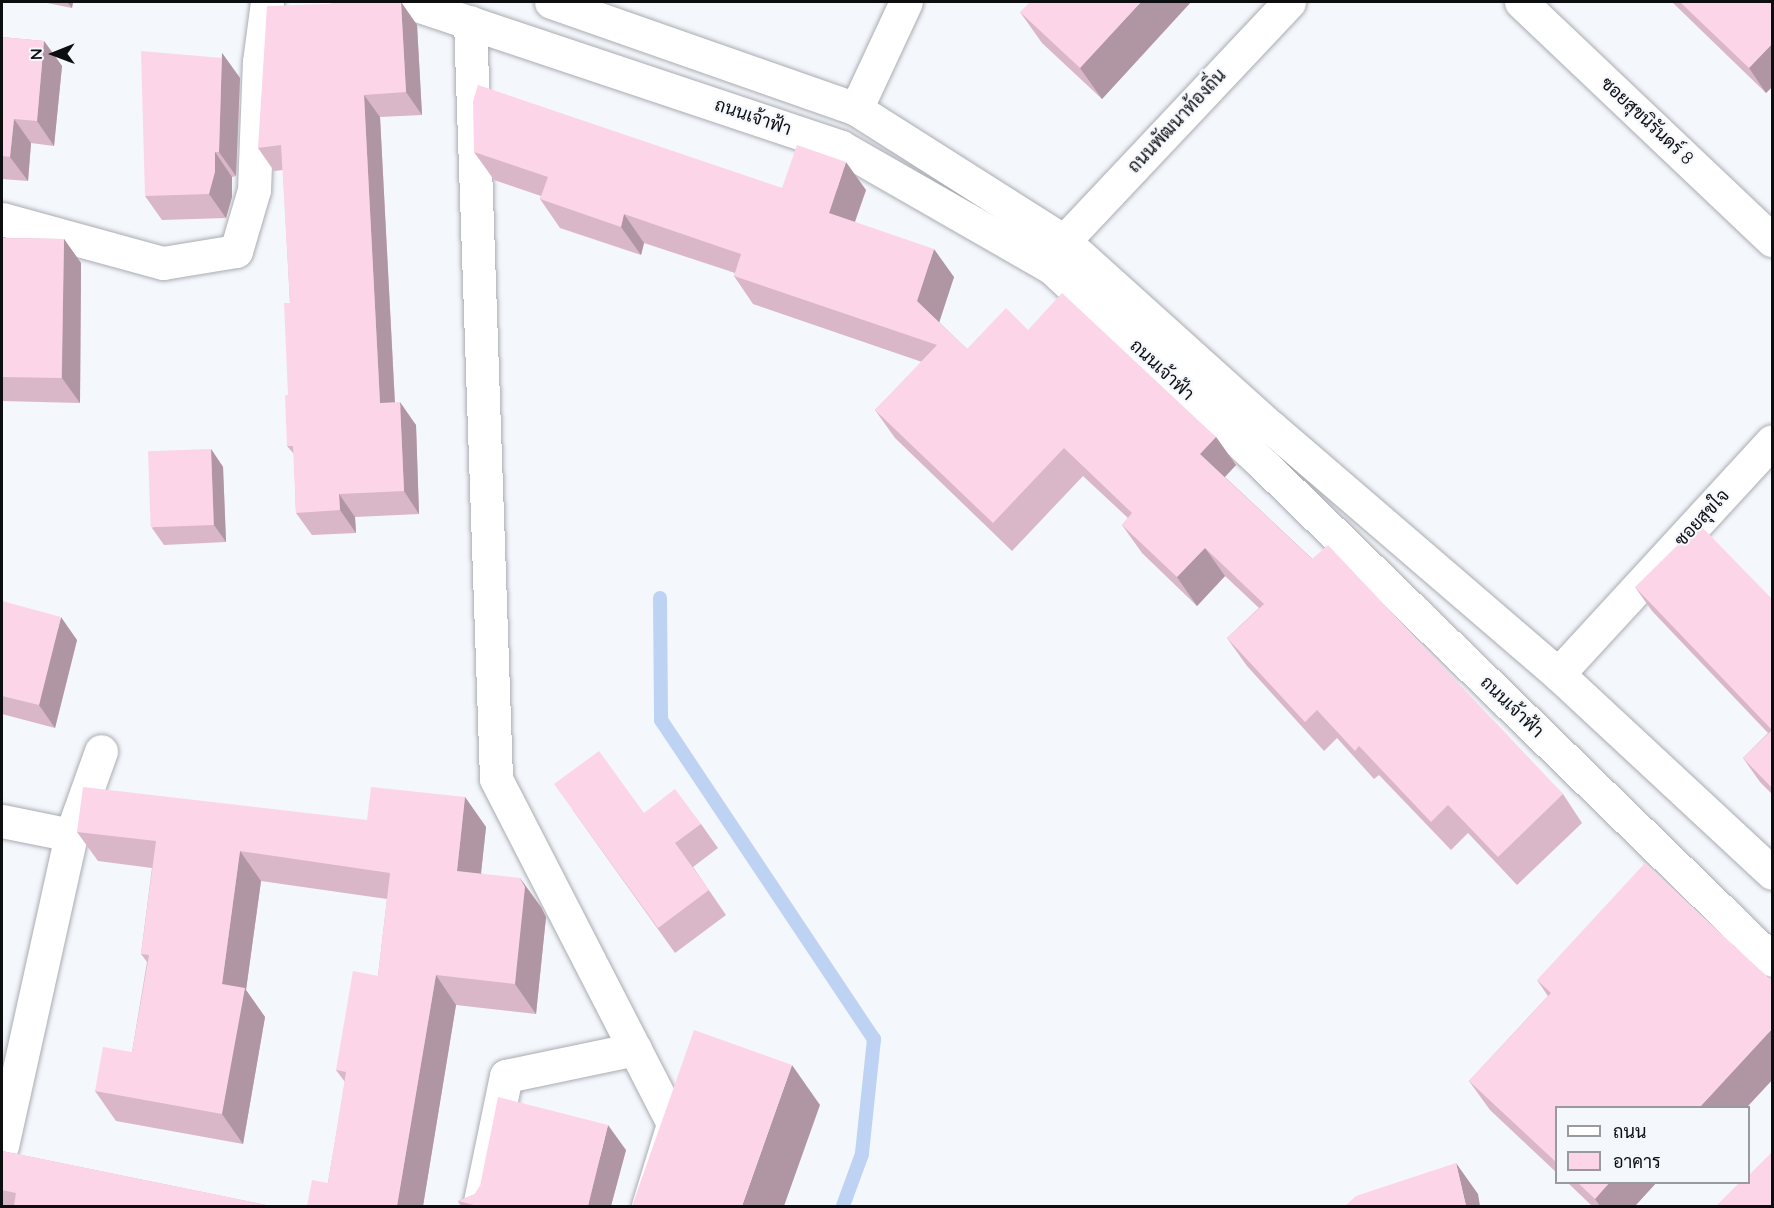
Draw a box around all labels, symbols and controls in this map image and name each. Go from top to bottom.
north arrow [24,24,84,84]
text: N [26,48,46,60]
street label: ถนนพัฒนาท้องถิ่น [1123,65,1231,177]
street label: ซอยสุขนิรันดร์ 8 [1596,73,1698,169]
street label: ถนนเจ้าฟ้า [712,94,794,140]
street label: ถนนเจ้าฟ้า [1126,335,1198,405]
street label: ซอยสุขใจ [1670,485,1734,551]
street label: ถนนเจ้าฟ้า [1476,672,1548,742]
legend [1555,1106,1750,1184]
text: ถนน [1613,1120,1646,1143]
text: อาคาร [1613,1150,1661,1173]

